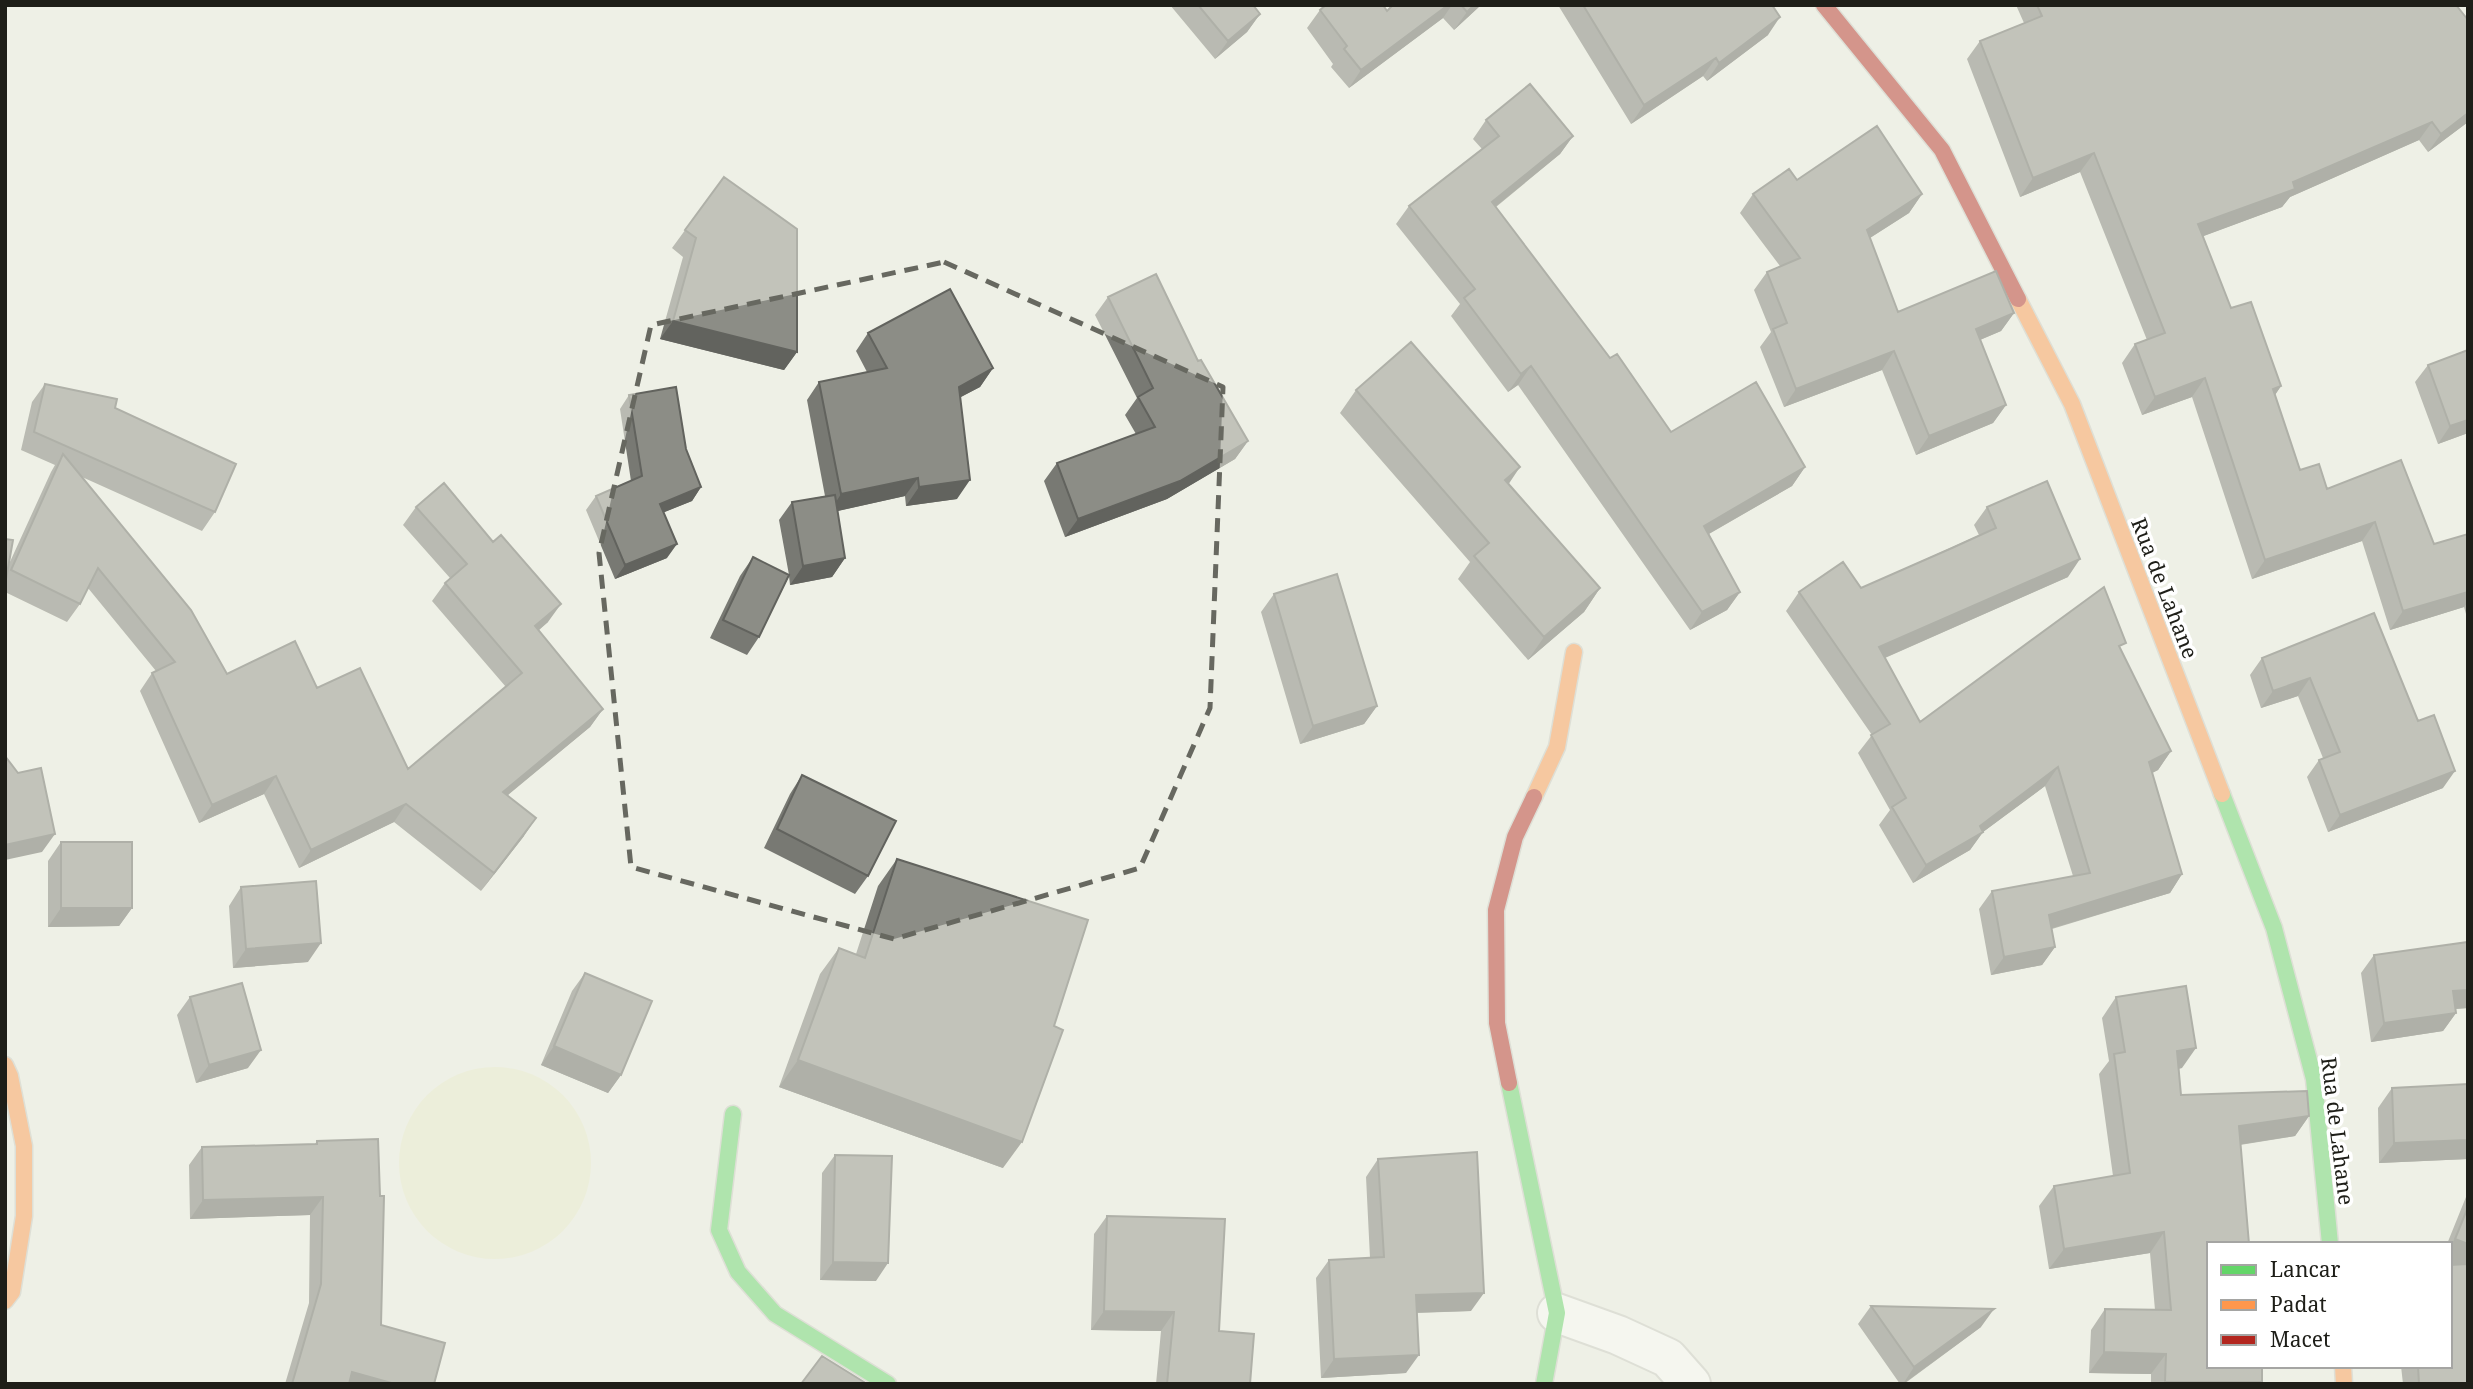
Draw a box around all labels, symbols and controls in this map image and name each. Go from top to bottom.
street label: Rua de Lahane [2125,514,2205,662]
street label: Rua de Lahane [2315,1055,2361,1207]
legend [2207,1242,2452,1368]
text: Lancar [2270,1255,2341,1283]
text: Padat [2270,1290,2327,1318]
text: Macet [2270,1325,2330,1353]

